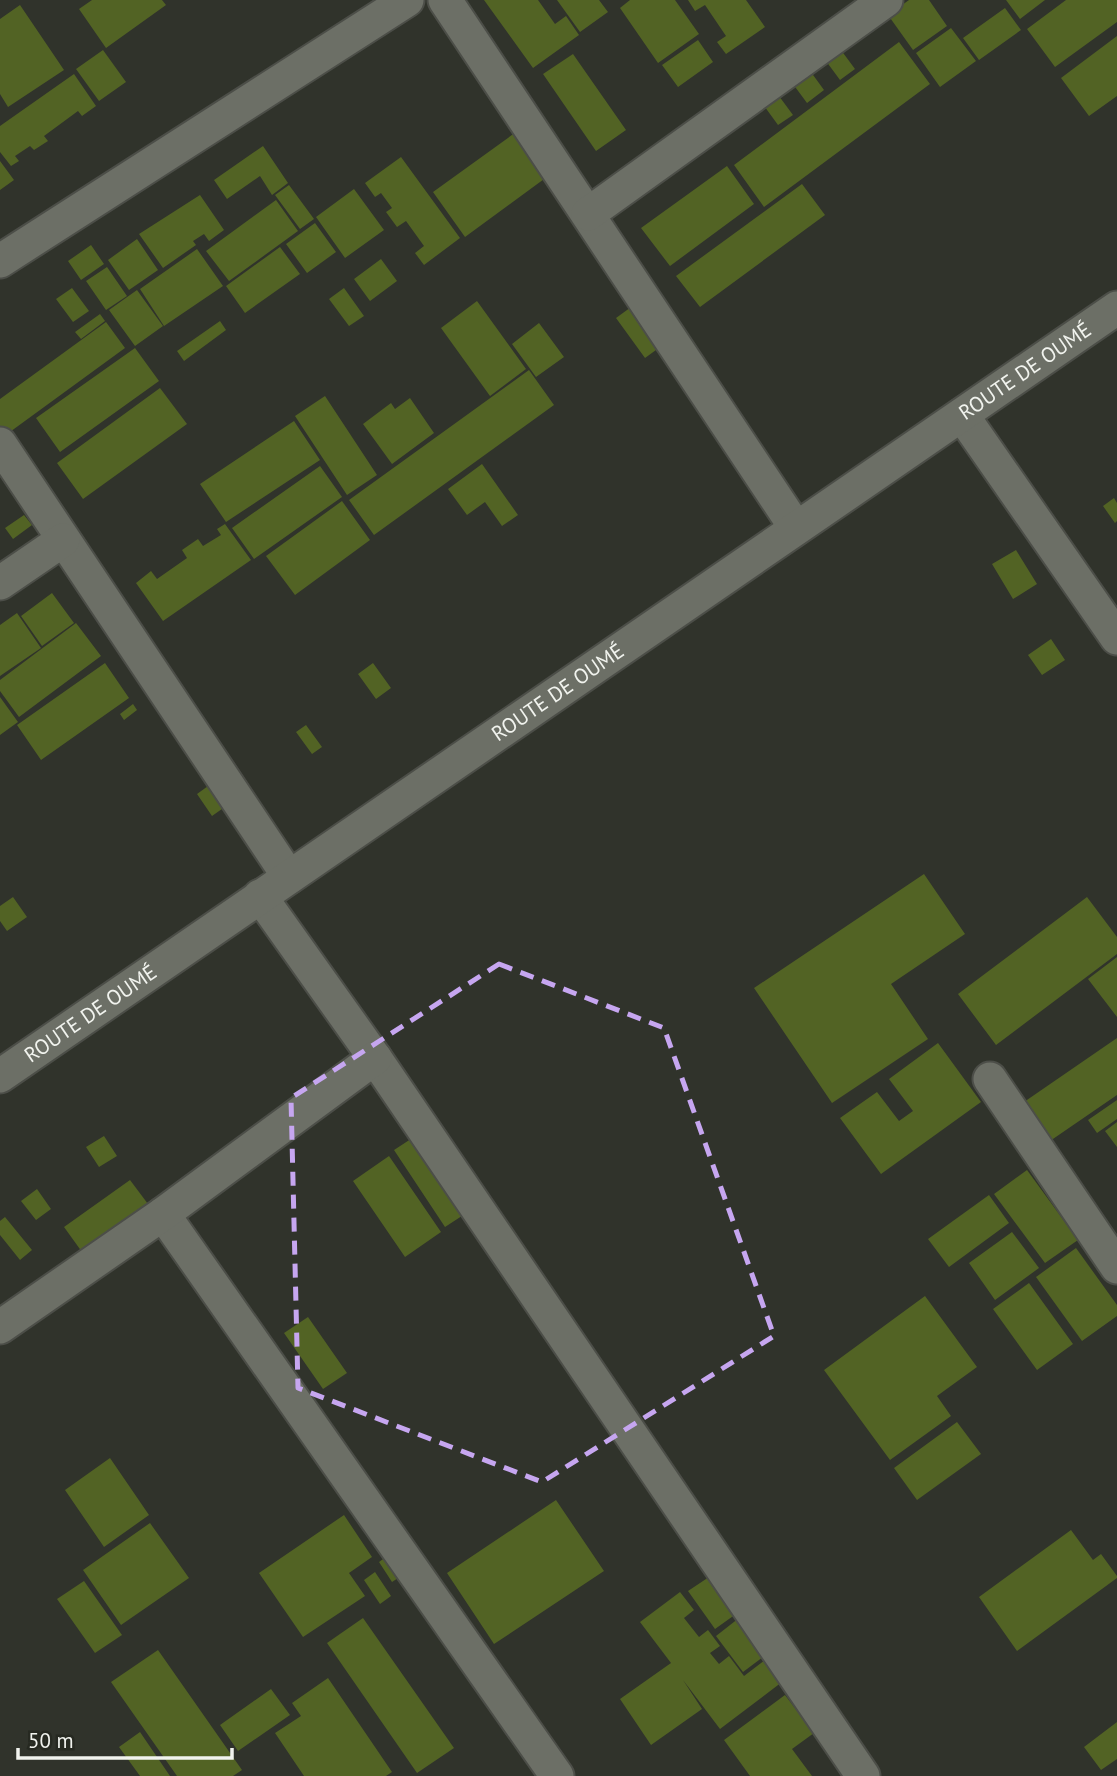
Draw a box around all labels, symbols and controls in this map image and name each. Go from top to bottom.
street label: ROUTE DE OUMÉ [953,316,1096,426]
street label: ROUTE DE OUMÉ [486,637,629,747]
street label: ROUTE DE OUMÉ [19,958,162,1068]
scale bar [18,1716,231,1760]
text: 50 m [28,1727,74,1754]

